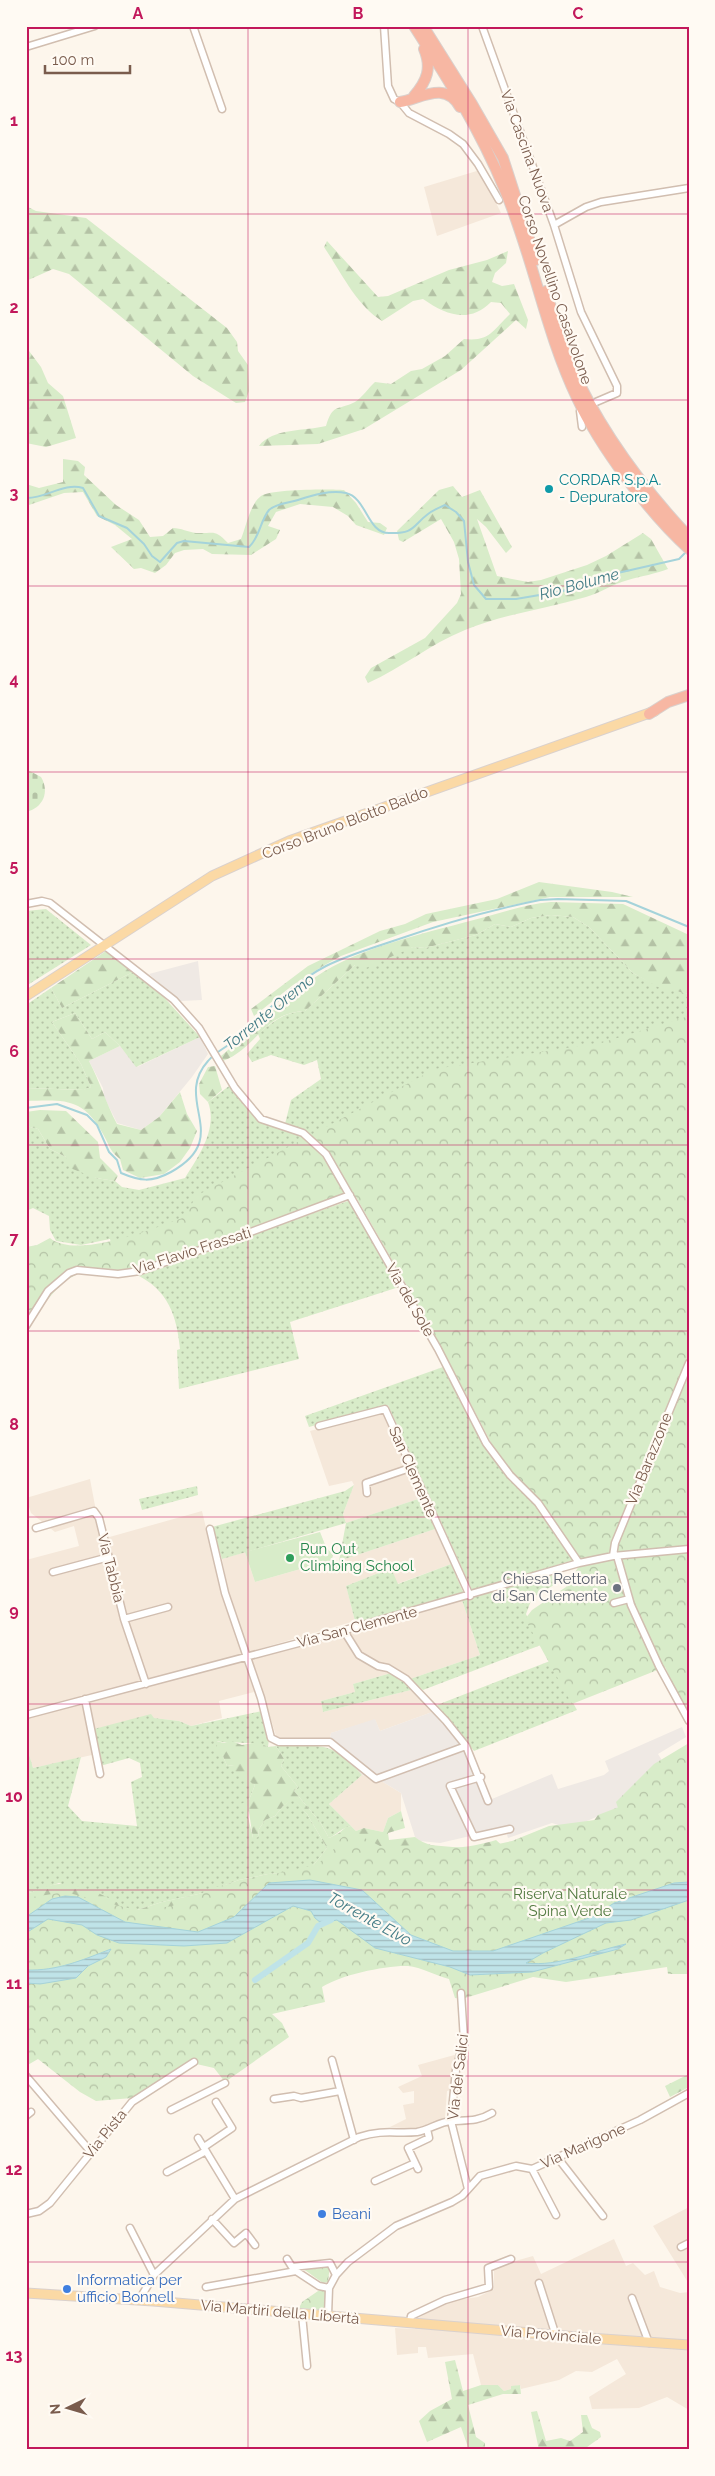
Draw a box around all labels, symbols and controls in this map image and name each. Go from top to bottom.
text: A [133,4,144,23]
text: B [353,4,364,23]
text: C [573,4,584,23]
scale bar [45,42,130,74]
text: 100 m [52,51,94,69]
street label: Via Cascina Nuova [497,88,557,214]
text: 1 [10,111,18,130]
street label: Corso Novellino Casalvolone [514,193,596,387]
text: 2 [9,298,19,317]
place label: CORDAR S.p.A. - Depuratore [559,471,661,506]
marker: CORDAR S.p.A. - Depuratore [543,483,555,495]
text: 3 [10,484,19,503]
water label: Rio Bolume [537,564,621,604]
text: 4 [9,670,19,689]
street label: Corso Bruno Blotto Baldo [260,783,431,863]
text: 5 [10,856,19,875]
water label: Torrente Oremo [220,970,318,1054]
text: 6 [9,1042,19,1061]
street label: Via Flavio Frassati [131,1223,253,1279]
text: 7 [10,1229,19,1248]
street label: Via del Sole [382,1260,438,1340]
street label: Via Barazzone [622,1410,676,1508]
text: 8 [9,1415,19,1434]
street label: San Clemente [385,1424,441,1521]
street label: Via Tabbia [94,1532,128,1604]
place label: Run Out Climbing School [300,1540,415,1575]
marker: Run Out Climbing School [284,1552,296,1564]
place label: Chiesa Rettoria di San Clemente [493,1570,607,1605]
marker: Chiesa Rettoria di San Clemente [611,1582,623,1594]
text: 9 [9,1601,19,1620]
street label: Via San Clemente [295,1602,419,1652]
text: 10 [5,1787,23,1806]
park label: Riserva Naturale Spina Verde [513,1885,627,1920]
water label: Torrente Elvo [325,1888,415,1950]
text: 11 [6,1974,22,1993]
street label: Via dei Salici [444,2033,472,2121]
street label: Via Pista [80,2106,130,2162]
street label: Via Marigone [538,2119,628,2173]
text: 12 [6,2160,22,2179]
place label: Beani [332,2205,371,2223]
marker: Beani [316,2208,328,2220]
place label: Informatica per ufficio Bonnell [77,2271,183,2306]
marker: Informatica per ufficio Bonnell [61,2283,73,2295]
street label: Via Martiri della Libertà [200,2296,360,2328]
street label: Via Provinciale [500,2322,602,2348]
text: 13 [6,2346,22,2365]
north arrow [42,2384,92,2434]
text: N [47,2403,63,2415]

